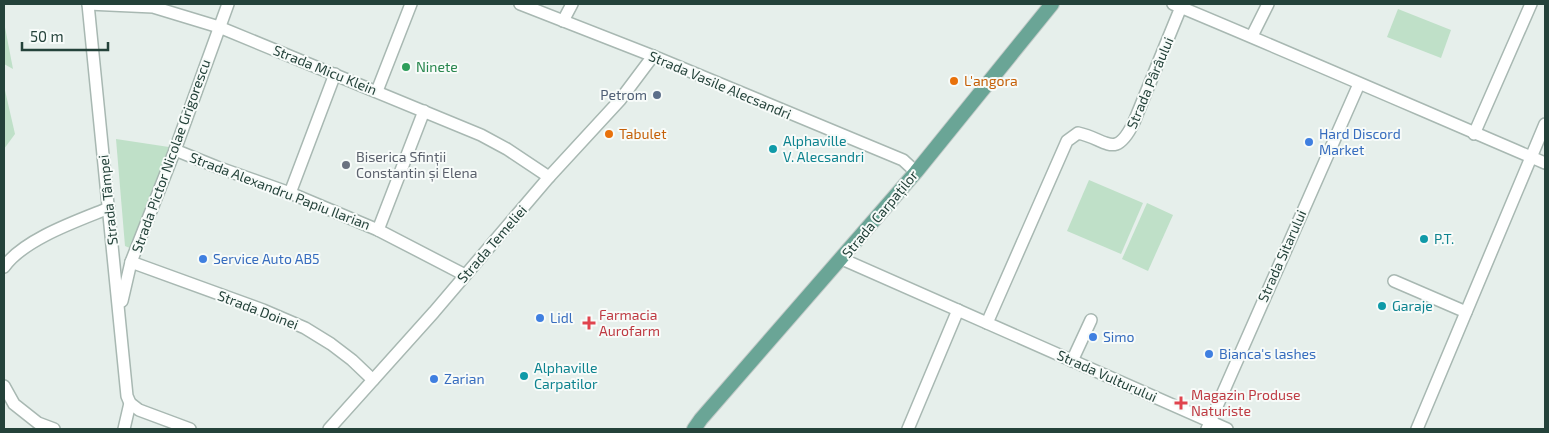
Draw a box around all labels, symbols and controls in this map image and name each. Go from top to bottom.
scale bar [22,20,109,52]
text: 50 m [30,27,64,45]
street label: Strada Pârâului [1123,34,1177,131]
street label: Strada Micu Klein [271,41,380,98]
street label: Strada Vasile Alecsandri [646,47,794,122]
street label: Strada Pictor Nicolae Grigorescu [128,57,213,255]
place label: Ninete [416,58,458,75]
marker: Ninete [400,61,412,73]
place label: L'angora [964,72,1018,89]
marker: L'angora [948,75,960,87]
place label: Petrom [600,86,647,103]
marker: Petrom [651,89,663,101]
place label: Tabulet [619,125,666,142]
place label: Hard Discord Market [1319,125,1401,158]
marker: Tabulet [603,128,615,140]
place label: Alphaville V. Alecsandri [783,132,864,165]
marker: Hard Discord Market [1303,136,1315,148]
marker: Alphaville V. Alecsandri [767,143,779,155]
street label: Strada Alexandru Papiu Ilarian [187,148,373,233]
place label: Biserica Sfinții Constantin și Elena [356,148,477,182]
street label: Strada Tâmpei [94,154,121,246]
marker: Biserica Sfinții Constantin și Elena [340,159,352,171]
street label: Strada Carpaților [838,166,922,261]
street label: Strada Temeliei [453,201,530,286]
street label: Strada Sitarului [1254,207,1309,304]
place label: P.T. [1434,230,1454,247]
marker: P.T. [1418,233,1430,245]
place label: Service Auto AB5 [213,250,320,267]
marker: Service Auto AB5 [197,253,209,265]
street label: Strada Doinei [215,286,301,333]
place label: Garaje [1392,297,1433,314]
marker: Garaje [1376,300,1388,312]
place label: Farmacia Aurofarm [599,306,660,339]
place label: Lidl [550,309,574,326]
marker: Lidl [534,312,546,324]
marker: Farmacia Aurofarm [583,317,595,329]
place label: Simo [1103,328,1135,345]
marker: Simo [1087,331,1099,343]
place label: Bianca's lashes [1219,345,1316,362]
street label: Strada Vulturului [1055,346,1160,405]
marker: Bianca's lashes [1203,348,1215,360]
place label: Alphaville Carpatilor [534,359,598,392]
place label: Zarian [444,370,485,387]
marker: Alphaville Carpatilor [518,370,530,382]
marker: Zarian [428,373,440,385]
place label: Magazin Produse Naturiste [1191,386,1301,419]
marker: Magazin Produse Naturiste [1175,397,1187,409]

